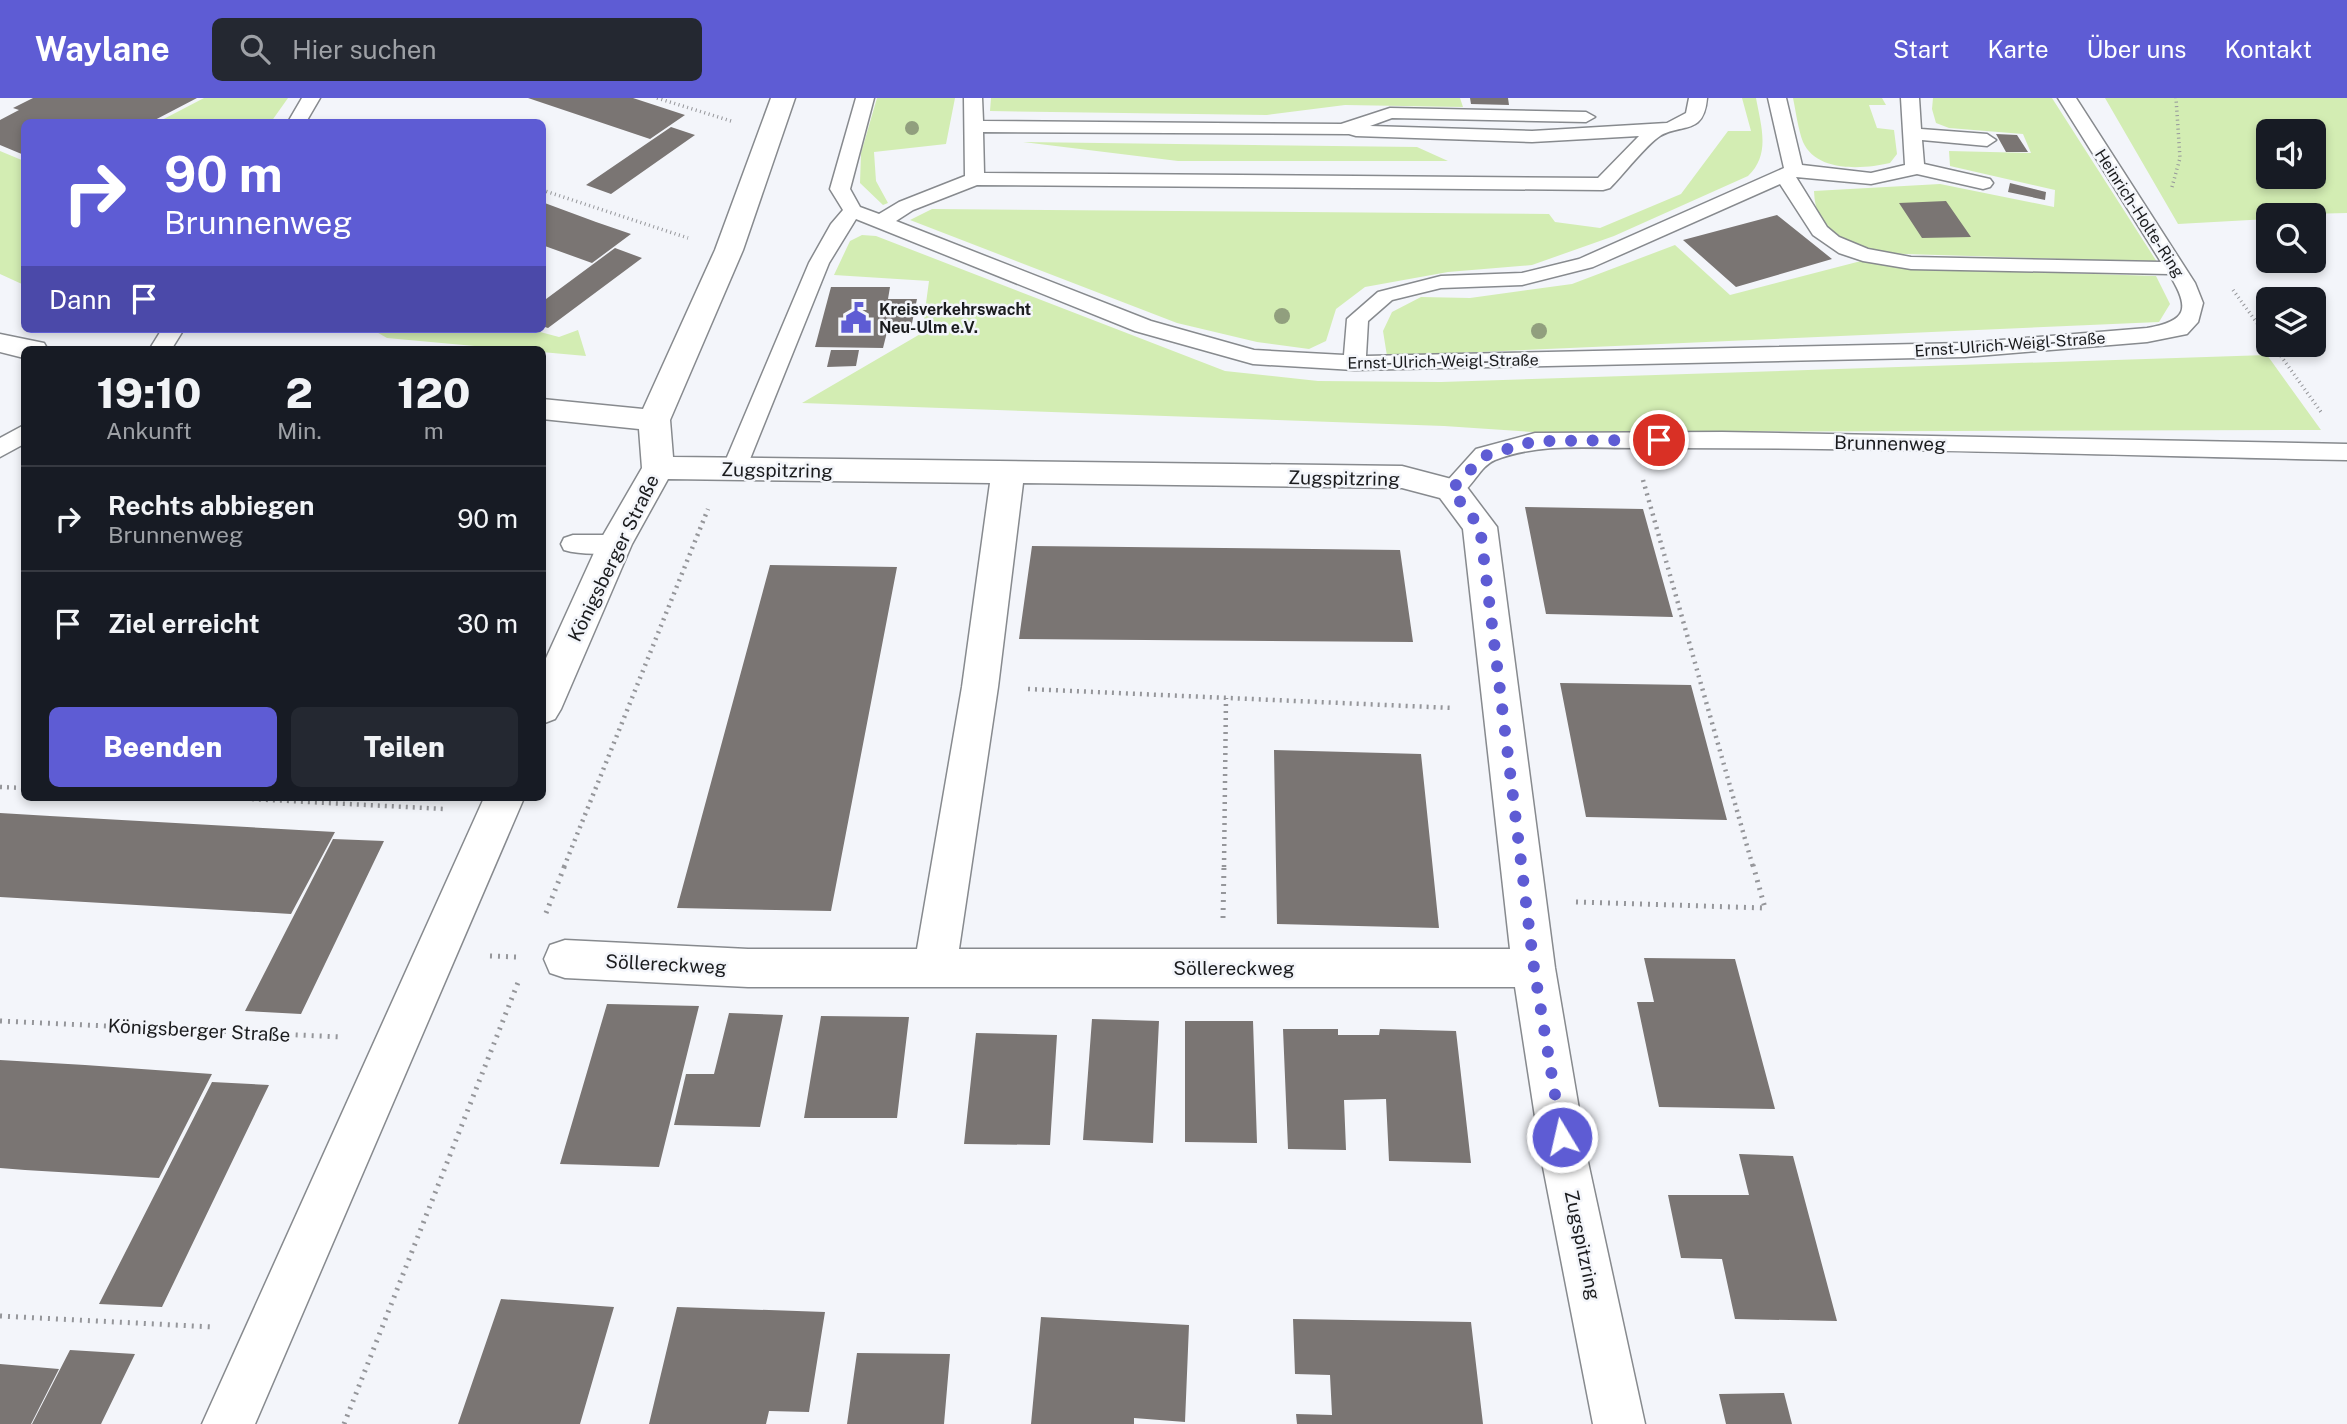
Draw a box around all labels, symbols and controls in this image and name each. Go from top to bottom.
search box [212,18,702,81]
text: Waylane [35,30,170,68]
icon: search [236,30,274,68]
text: Hier suchen [292,34,436,65]
text: Start [1893,35,1949,63]
text: Karte [1987,35,2049,63]
text: Über uns [2087,35,2186,63]
text: Kontakt [2224,35,2312,63]
map controls [2256,119,2326,357]
button: sound [2256,119,2326,189]
text: 90 m [164,145,283,203]
street label: Heinrich-Holte-Ring [2091,146,2188,281]
icon: right [49,147,140,238]
button: search [2256,203,2326,273]
text: Brunnenweg [164,204,352,241]
icon: arrive [125,280,163,318]
text: Dann [49,284,111,315]
button: layers [2256,287,2326,357]
place label: Kreisverkehrswacht Neu-Ulm e.V. [879,300,1032,337]
public building icon: Kreisverkehrswacht Neu-Ulm e.V. [839,301,873,335]
street label: Ernst-Ulrich-Weigl-Straße [1914,328,2106,361]
street label: Ernst-Ulrich-Weigl-Straße [1347,350,1539,373]
text: 19:10 [96,368,201,417]
text: 2 [286,368,313,417]
text: 120 [397,368,471,417]
pin [1629,410,1689,470]
text: Ankunft [106,417,192,444]
text: Min. [277,417,322,444]
text: m [424,417,444,444]
icon: arrive [1640,421,1678,459]
street label: Brunnenweg [1834,431,1946,455]
street label: Zugspitzring [721,458,833,482]
street label: Zugspitzring [1288,466,1400,490]
street label: Königsberger Straße [563,471,663,645]
text: Rechts abbiegen [108,490,314,521]
icon: right [49,500,87,538]
text: 90 m [457,503,518,534]
text: Brunnenweg [108,521,243,548]
icon: arrive [49,605,87,643]
text: Ziel erreicht [108,608,260,639]
text: 30 m [457,608,518,639]
button: Beenden [49,707,277,787]
button: Teilen [291,707,518,787]
street label: Söllereckweg [605,950,727,978]
street label: Söllereckweg [1173,957,1295,979]
street label: Königsberger Straße [107,1014,291,1046]
position arrow [1525,1100,1599,1174]
street label: Zugspitzring [1561,1188,1605,1302]

